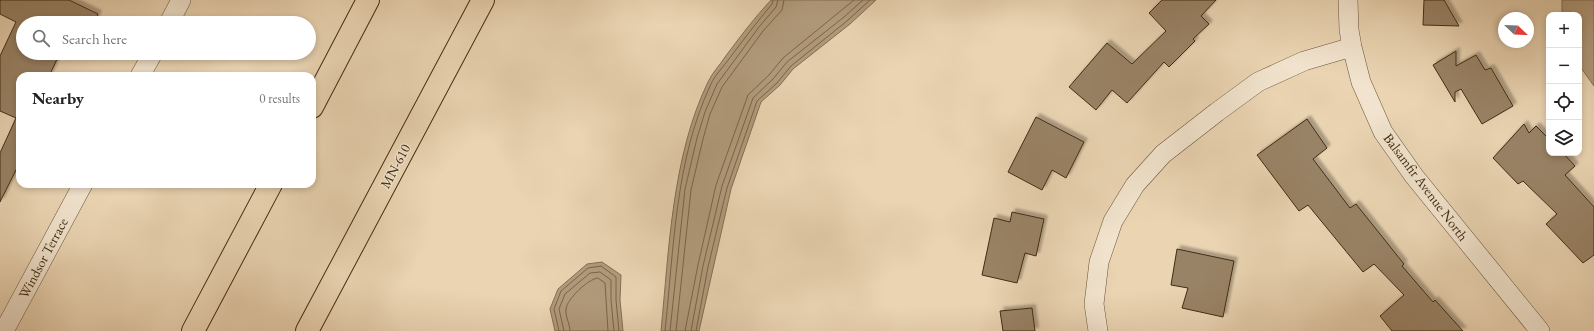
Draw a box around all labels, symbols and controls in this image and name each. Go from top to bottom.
north arrow [1498,12,1534,48]
map controls [1546,12,1582,156]
button: + [1546,12,1582,48]
search box [16,16,316,60]
icon: search [30,27,52,49]
text: Search here [62,29,127,48]
button: − [1546,48,1582,84]
button: locate [1546,84,1582,120]
text: Nearby [32,87,84,109]
text: 0 results [259,90,300,107]
button: layers [1546,120,1582,156]
street label: Balsamfir Avenue North [1380,130,1472,244]
street label: MN-610 [376,140,414,191]
street label: Windsor Terrace [14,214,72,301]

